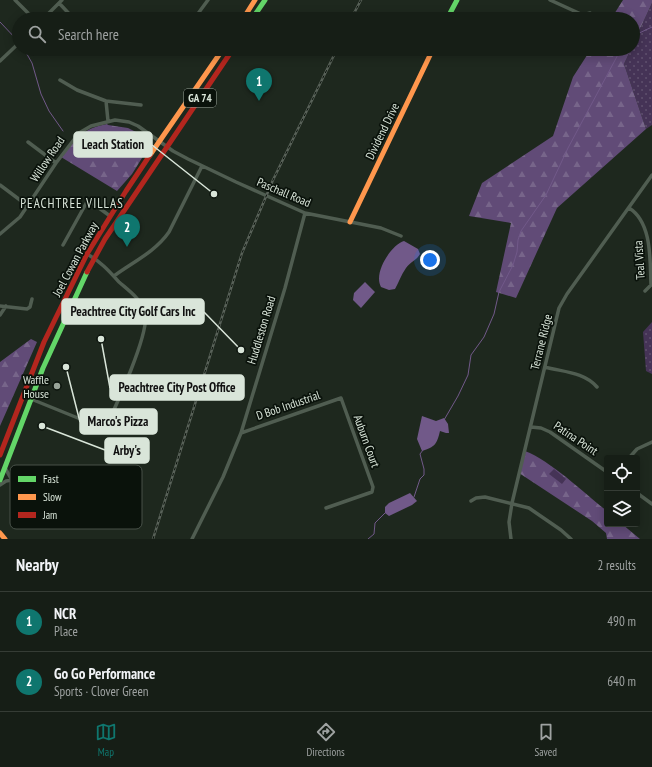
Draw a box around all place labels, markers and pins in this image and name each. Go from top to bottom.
pin: 1 [246,68,272,101]
callout: Leach Station [74,132,152,157]
pin: 2 [114,214,140,247]
callout: Peachtree City Golf Cars Inc [62,299,204,324]
place label: Waffle House [23,372,49,401]
callout: Peachtree City Post Office [110,375,244,400]
marker: Waffle House [52,381,62,391]
callout: Marco's Pizza [80,409,157,434]
callout: Arby's [105,438,149,463]

